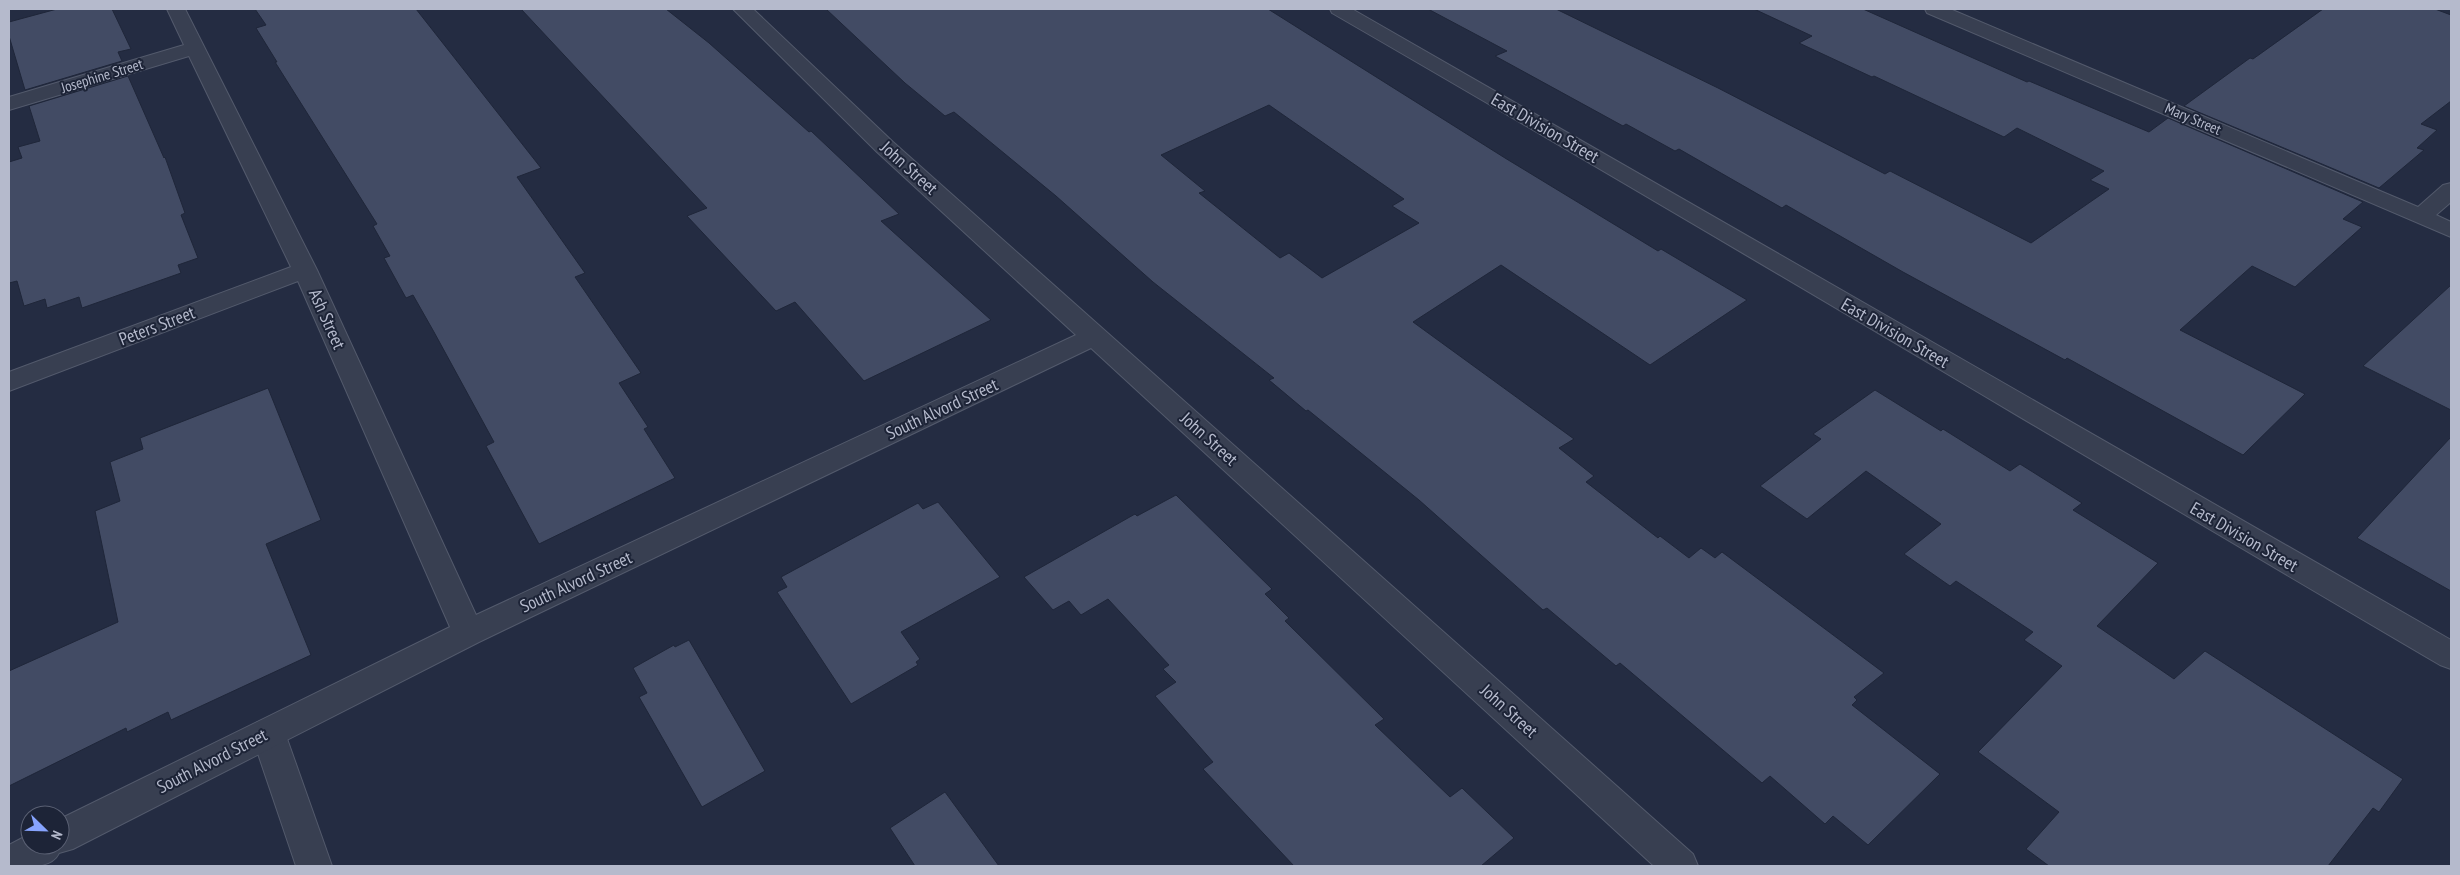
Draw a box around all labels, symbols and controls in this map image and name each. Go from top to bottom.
street label: Josephine Street [58,54,145,97]
street label: East Division Street [1487,87,1603,168]
street label: Mary Street [2162,98,2224,139]
street label: John Street [875,135,943,199]
street label: Ash Street [304,285,351,353]
street label: East Division Street [1837,292,1953,373]
street label: Peters Street [116,301,198,350]
street label: South Alvord Street [882,373,1001,444]
street label: John Street [1175,406,1243,470]
street label: East Division Street [2186,496,2302,577]
street label: South Alvord Street [516,546,635,617]
street label: John Street [1475,678,1543,742]
street label: South Alvord Street [153,723,271,798]
north arrow [20,805,70,855]
text: N [47,828,67,842]

